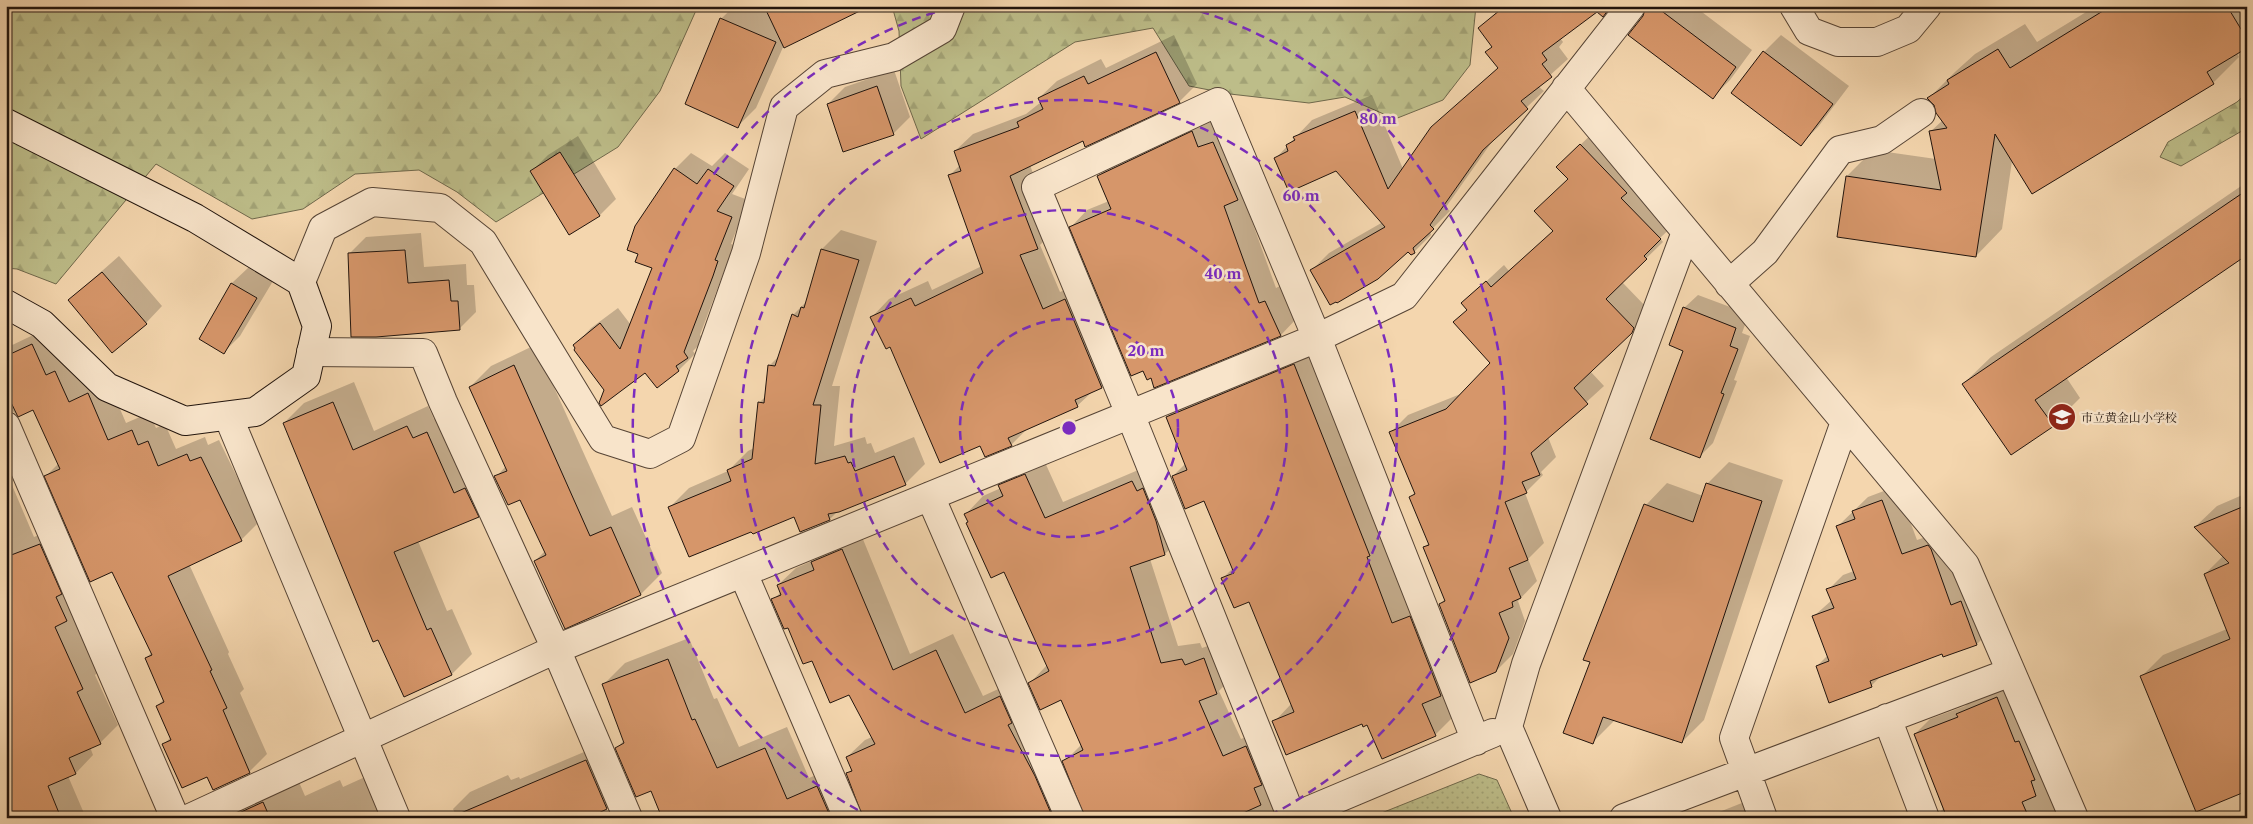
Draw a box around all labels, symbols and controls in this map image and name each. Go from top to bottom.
text: 80 m [1359,109,1397,128]
text: 60 m [1282,186,1320,205]
text: 40 m [1204,264,1242,283]
text: 20 m [1127,341,1165,360]
school or university icon: 市立黄金山小学校 [2047,402,2077,432]
place label: 市立黄金山小学校 [2081,410,2177,425]
centre of rings [1060,419,1078,437]

